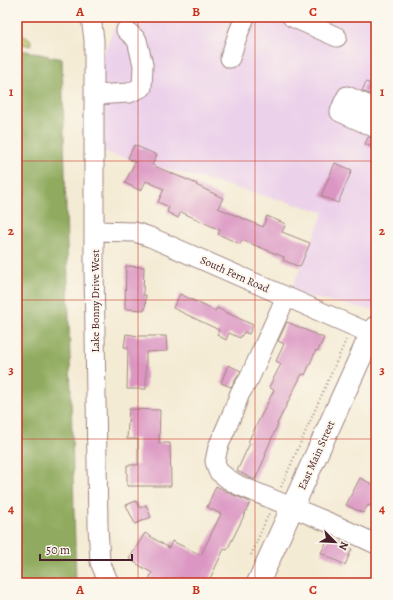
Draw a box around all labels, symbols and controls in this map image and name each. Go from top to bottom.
text: A [75,3,85,20]
text: B [192,3,200,20]
text: C [309,3,317,20]
text: 1 [9,83,14,100]
text: 1 [380,83,385,100]
text: 2 [8,222,15,239]
text: 2 [379,222,386,239]
street label: Lake Bonny Drive West [88,249,103,353]
street label: South Fern Road [198,253,272,296]
text: 3 [8,361,14,378]
text: 3 [379,361,385,378]
street label: East Main Street [294,418,339,492]
text: 4 [8,500,14,517]
text: 4 [379,500,385,517]
north arrow [315,522,355,562]
scale bar [40,536,132,562]
text: N [335,539,352,553]
text: 50 m [46,542,70,558]
text: A [75,581,85,598]
text: B [192,581,200,598]
text: C [309,581,317,598]

